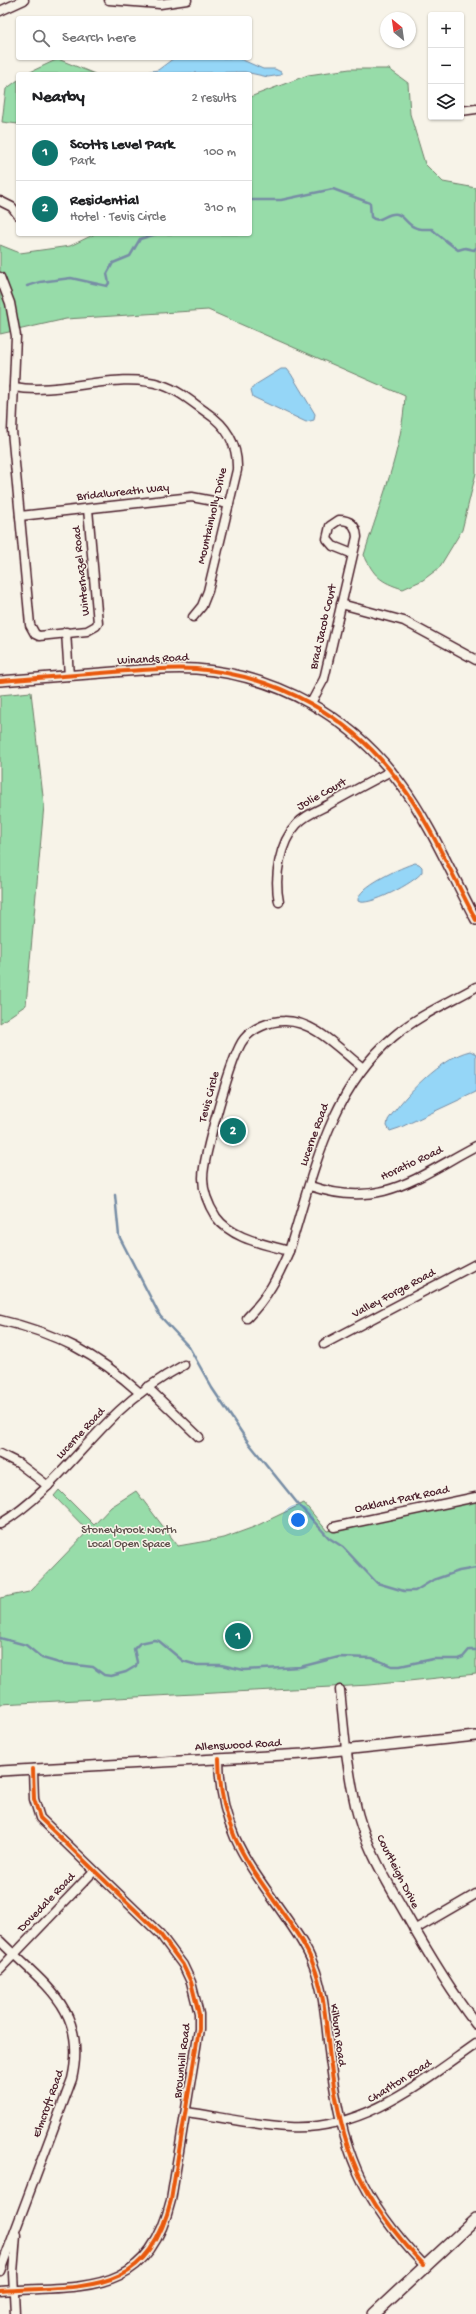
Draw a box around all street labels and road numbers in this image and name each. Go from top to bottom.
street label: Mountainholly Drive [195,466,231,566]
street label: Bridalwreath Way [75,481,170,505]
street label: Winterhazel Road [70,524,94,617]
street label: Brad Jacob Court [307,582,341,672]
street label: Winands Road [117,651,190,669]
street label: Jolie Court [295,775,350,814]
street label: Tevis Circle [196,1069,224,1125]
street label: Lucerne Road [297,1101,333,1168]
street label: Horatio Road [379,1143,446,1184]
street label: Valley Forge Road [349,1266,439,1322]
street label: Lucerne Road [54,1405,109,1463]
street label: Oakland Park Road [354,1483,451,1517]
street label: Allenswood Road [194,1737,283,1755]
street label: Courtleigh Drive [372,1833,422,1912]
street label: Dovedale Road [14,1870,79,1936]
street label: Kilburn Road [326,2003,348,2068]
street label: Brownhill Road [171,2022,195,2100]
street label: Charlton Road [366,2056,435,2107]
street label: Elmcroft Road [30,2067,68,2140]

